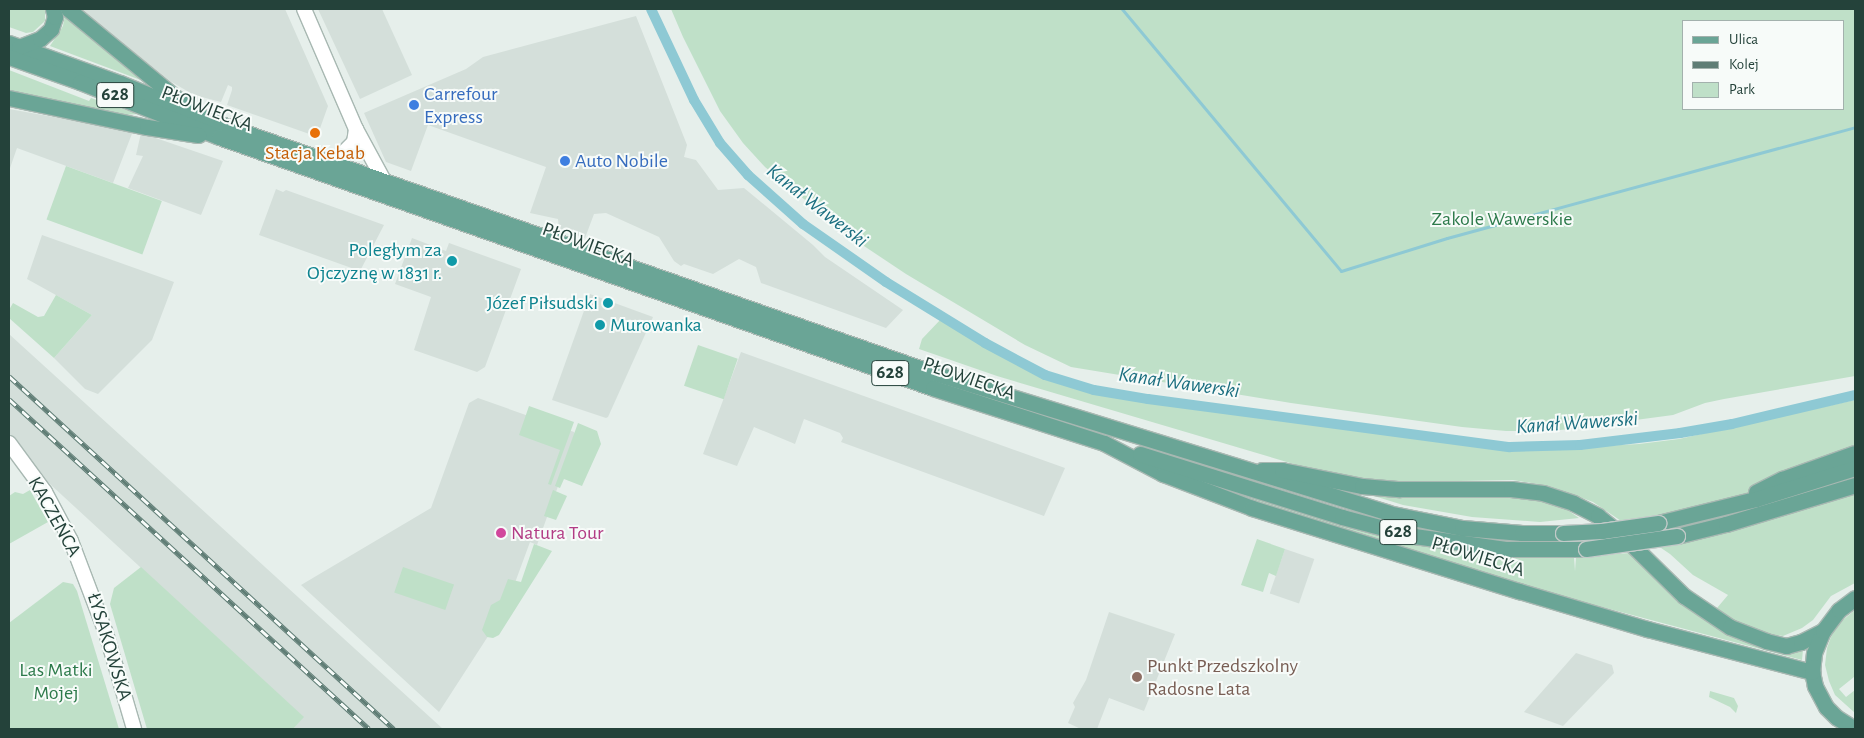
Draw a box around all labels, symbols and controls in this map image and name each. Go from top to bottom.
legend [1682,20,1844,110]
text: Ulica [1729,32,1758,47]
text: Kolej [1729,57,1759,72]
road number: 628 [96,78,134,112]
street label: PŁOWIECKA [158,81,256,137]
place label: Carrefour Express [424,82,498,129]
text: Park [1729,82,1755,97]
marker: Carrefour Express [408,99,420,111]
marker: Stacja Kebab [309,127,321,139]
place label: Stacja Kebab [265,141,365,165]
place label: Auto Nobile [575,149,668,173]
marker: Auto Nobile [559,155,571,167]
water label: Kanał Wawerski [761,158,873,254]
park label: Zakole Wawerskie [1431,207,1573,231]
street label: PŁOWIECKA [539,217,637,273]
place label: Poległym za Ojczyznę w 1831 r. [307,238,442,285]
marker: Poległym za Ojczyznę w 1831 r. [446,255,458,267]
place label: Józef Piłsudski [486,291,598,315]
marker: Józef Piłsudski [602,297,614,309]
place label: Murowanka [610,313,702,337]
marker: Murowanka [594,319,606,331]
street label: PŁOWIECKA [920,352,1018,406]
road number: 628 [871,356,909,389]
water label: Kanał Wawerski [1117,362,1241,404]
water label: Kanał Wawerski [1515,406,1639,440]
street label: KACZEŃCA [22,473,86,561]
road number: 628 [1379,516,1417,548]
place label: Natura Tour [511,521,603,545]
marker: Natura Tour [495,527,507,539]
street label: PŁOWIECKA [1429,531,1527,583]
street label: ŁYSAKOWSKA [81,590,137,704]
place label: Punkt Przedszkolny Radosne Lata [1147,654,1298,701]
park label: Las Matki Mojej [19,658,93,705]
marker: Punkt Przedszkolny Radosne Lata [1131,671,1143,683]

